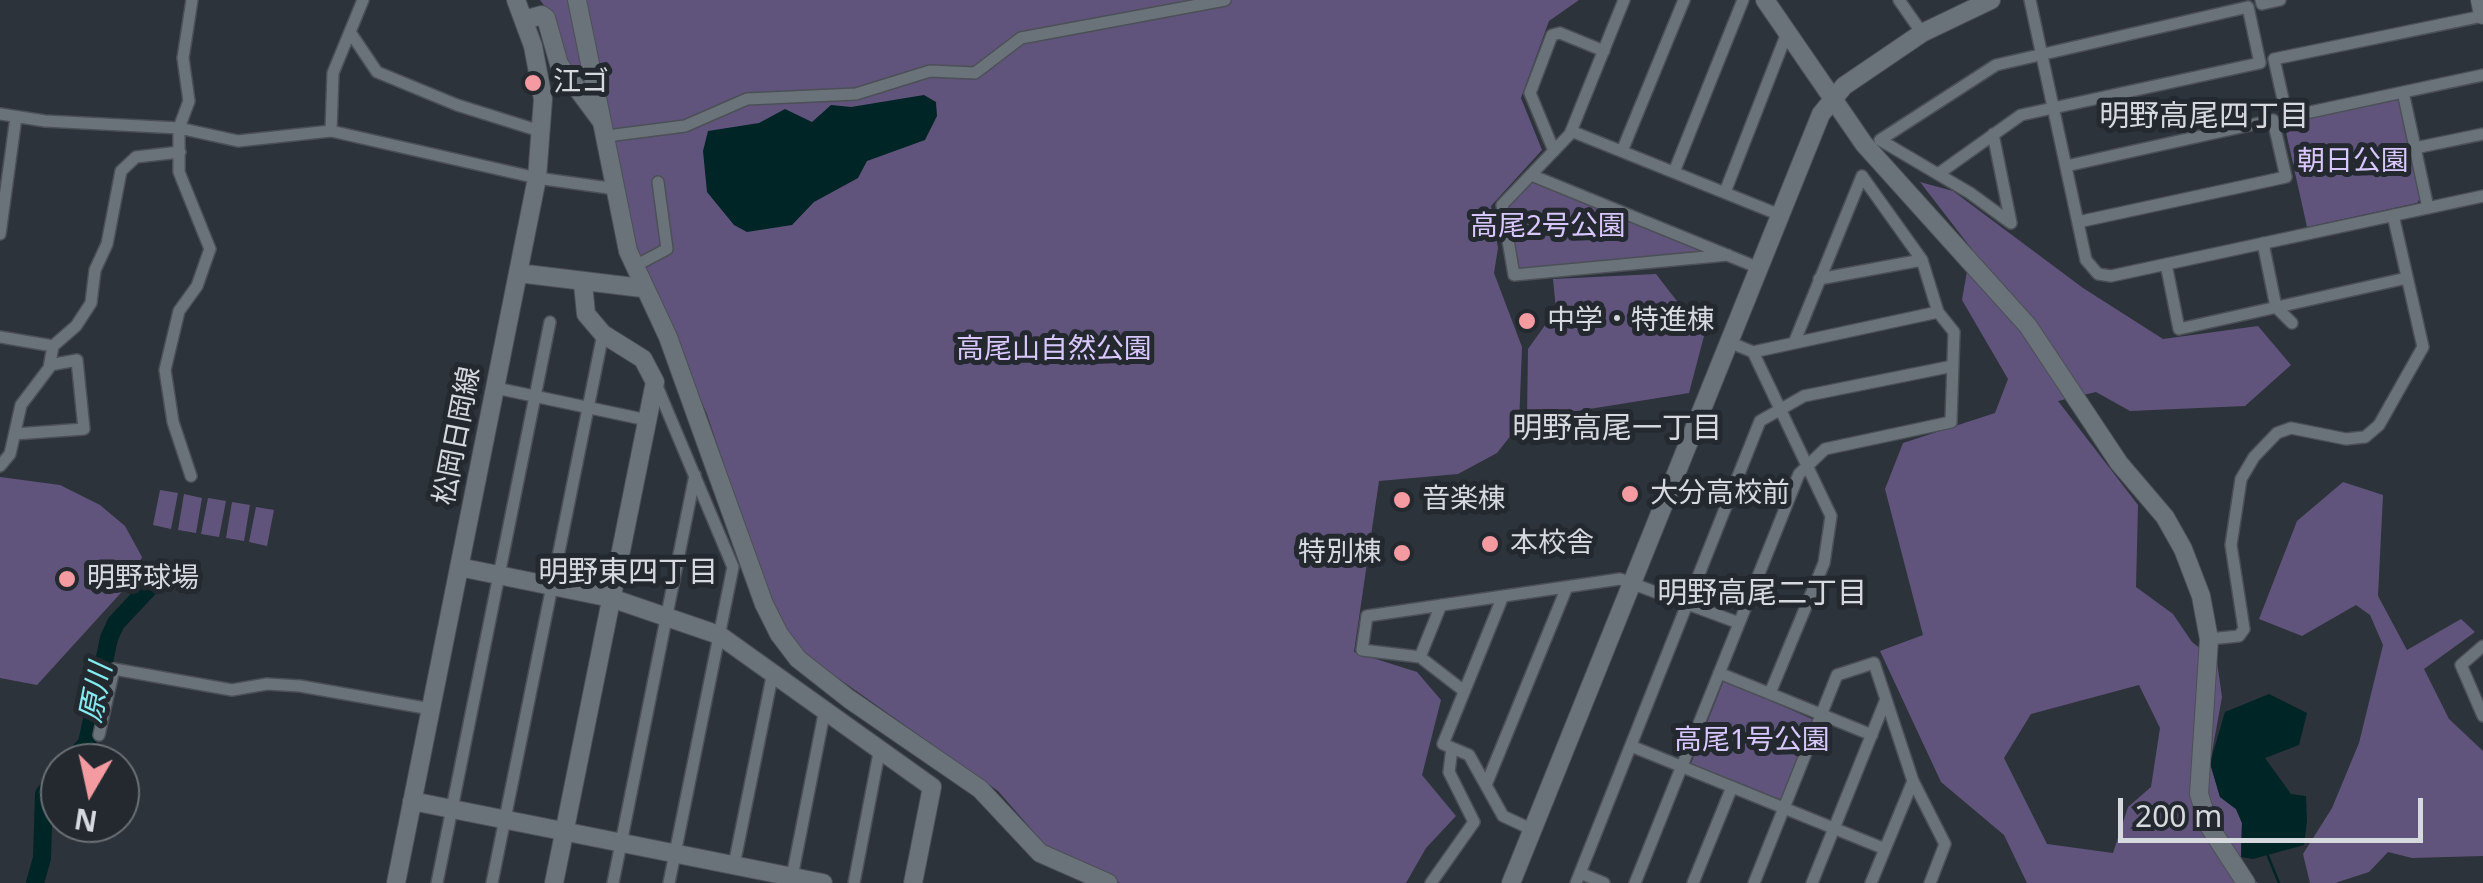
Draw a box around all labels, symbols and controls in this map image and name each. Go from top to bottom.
place label: 江ゴ [553,66,609,100]
marker: 江ゴ [522,72,544,94]
district label: 明野高尾四丁目 [2099,99,2309,135]
park label: 朝日公園 [2297,145,2409,179]
park label: 高尾2号公園 [1470,210,1626,244]
place label: 中学・特進棟 [1547,304,1715,338]
marker: 中学・特進棟 [1516,310,1538,332]
park label: 高尾山自然公園 [956,333,1152,367]
street label: 松岡日岡線 [428,364,488,508]
district label: 明野高尾一丁目 [1512,411,1722,447]
place label: 大分高校前 [1650,477,1790,511]
place label: 音楽棟 [1422,483,1506,517]
marker: 大分高校前 [1619,483,1641,505]
marker: 音楽棟 [1391,489,1413,511]
place label: 本校舎 [1510,527,1594,561]
marker: 本校舎 [1479,533,1501,555]
place label: 特別棟 [1298,536,1382,570]
marker: 特別棟 [1391,542,1413,564]
district label: 明野東四丁目 [538,555,718,591]
place label: 明野球場 [87,562,199,596]
marker: 明野球場 [56,568,78,590]
district label: 明野高尾二丁目 [1657,576,1867,612]
water label: 原川 [74,660,120,726]
park label: 高尾1号公園 [1674,724,1830,758]
north arrow [40,743,140,843]
scale bar [2123,778,2428,840]
text: 200 m [2135,795,2222,836]
text: N [71,800,100,841]

